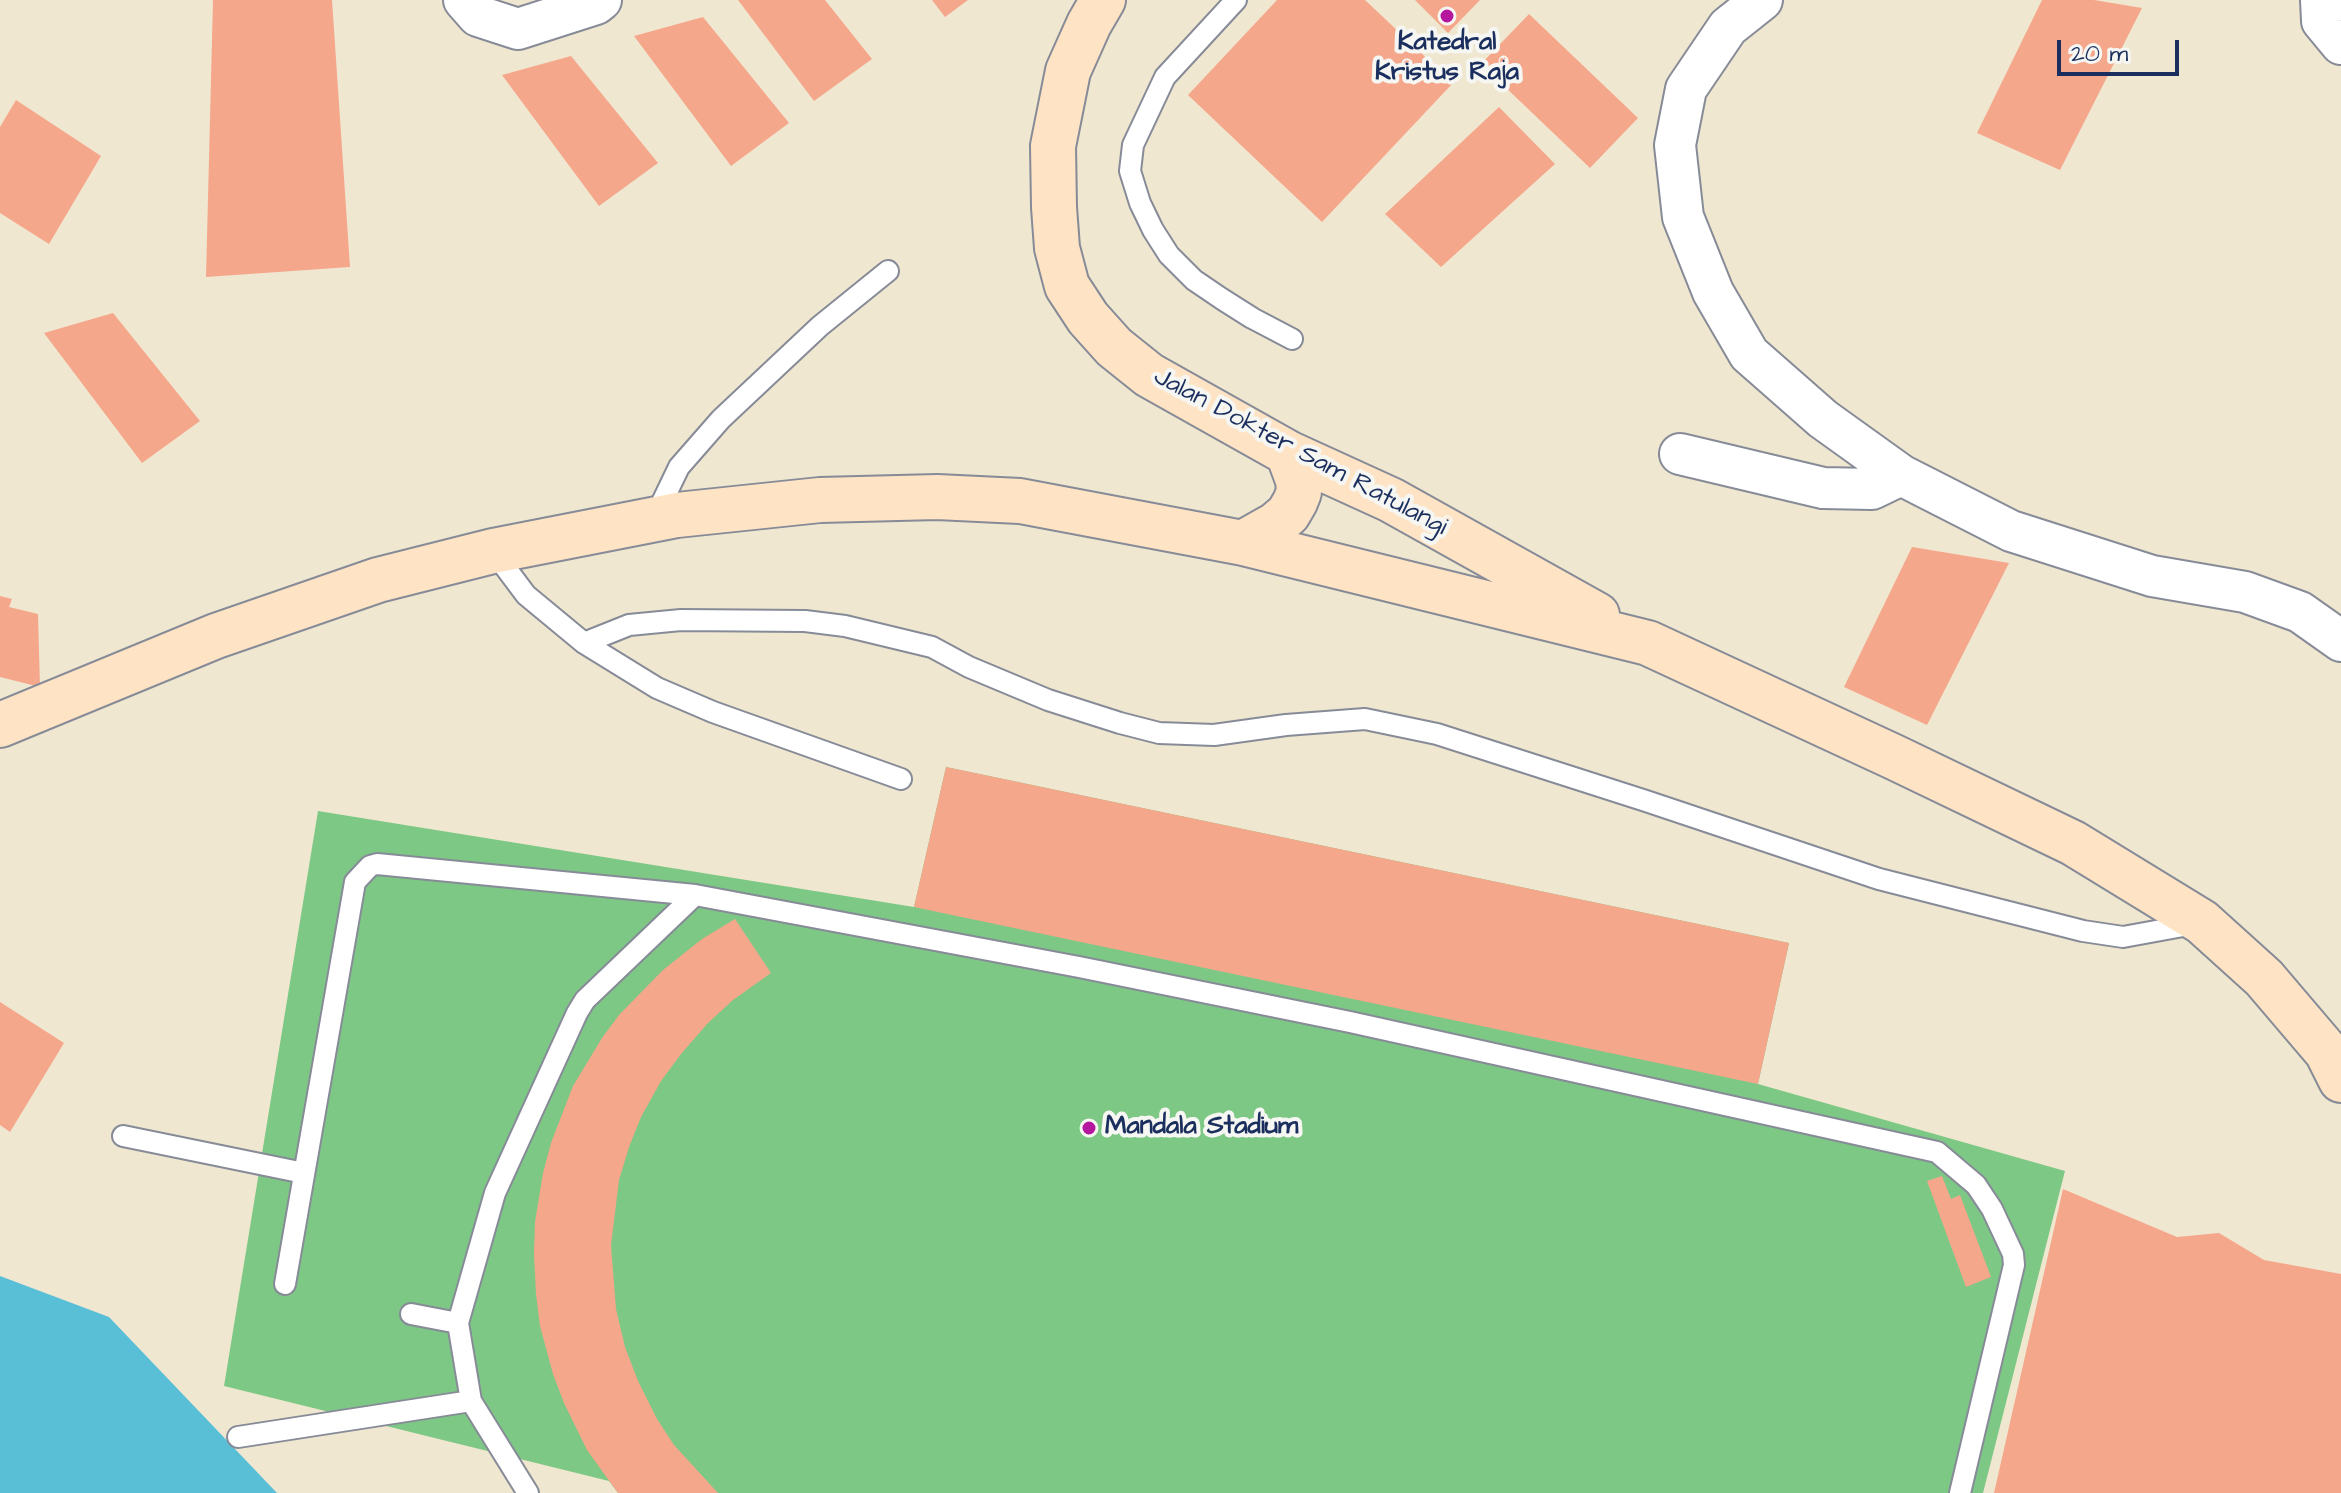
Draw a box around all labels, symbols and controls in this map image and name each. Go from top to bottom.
marker: Katedral Kristus Raja [1438,7,1456,25]
scale bar [2061,24,2183,74]
place label: Katedral Kristus Raja [1375,28,1519,90]
text: 20 m [2071,37,2128,71]
street label: Jalan Dokter Sam Ratulangi [1148,362,1452,544]
place label: Mandala Stadium [1105,1112,1298,1144]
marker: Mandala Stadium [1080,1119,1098,1137]

